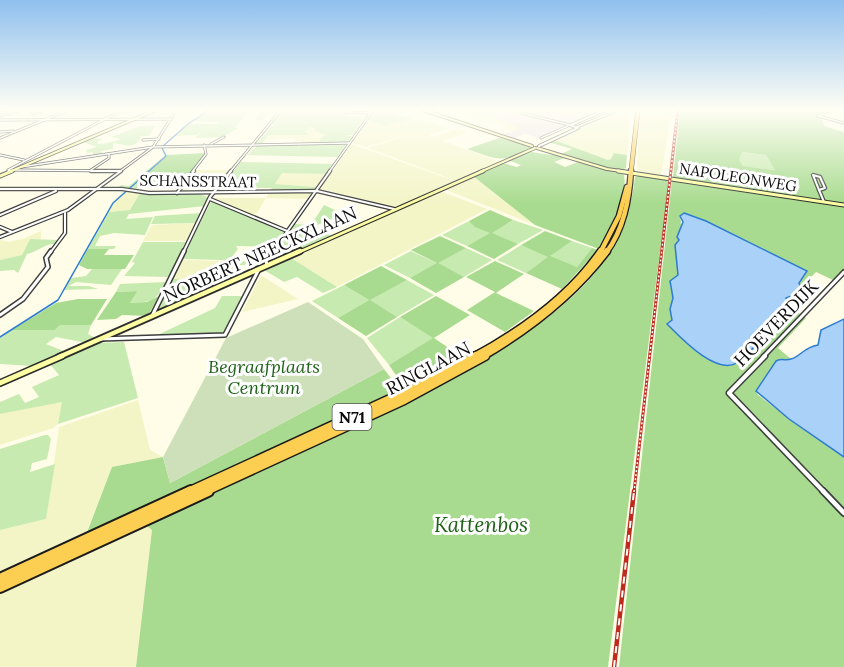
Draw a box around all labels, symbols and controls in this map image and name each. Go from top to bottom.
street label: NAPOLEONWEG [678,158,799,196]
street label: SCHANSSTRAAT [139,170,257,192]
street label: NORBERT NEECKXLAAN [160,201,360,307]
street label: HOEVERDIJK [729,274,824,371]
street label: RINGLAAN [382,336,474,400]
park label: Begraafplaats Centrum [208,355,320,399]
road number: N71 [332,404,372,430]
park label: Kattenbos [434,511,528,538]

